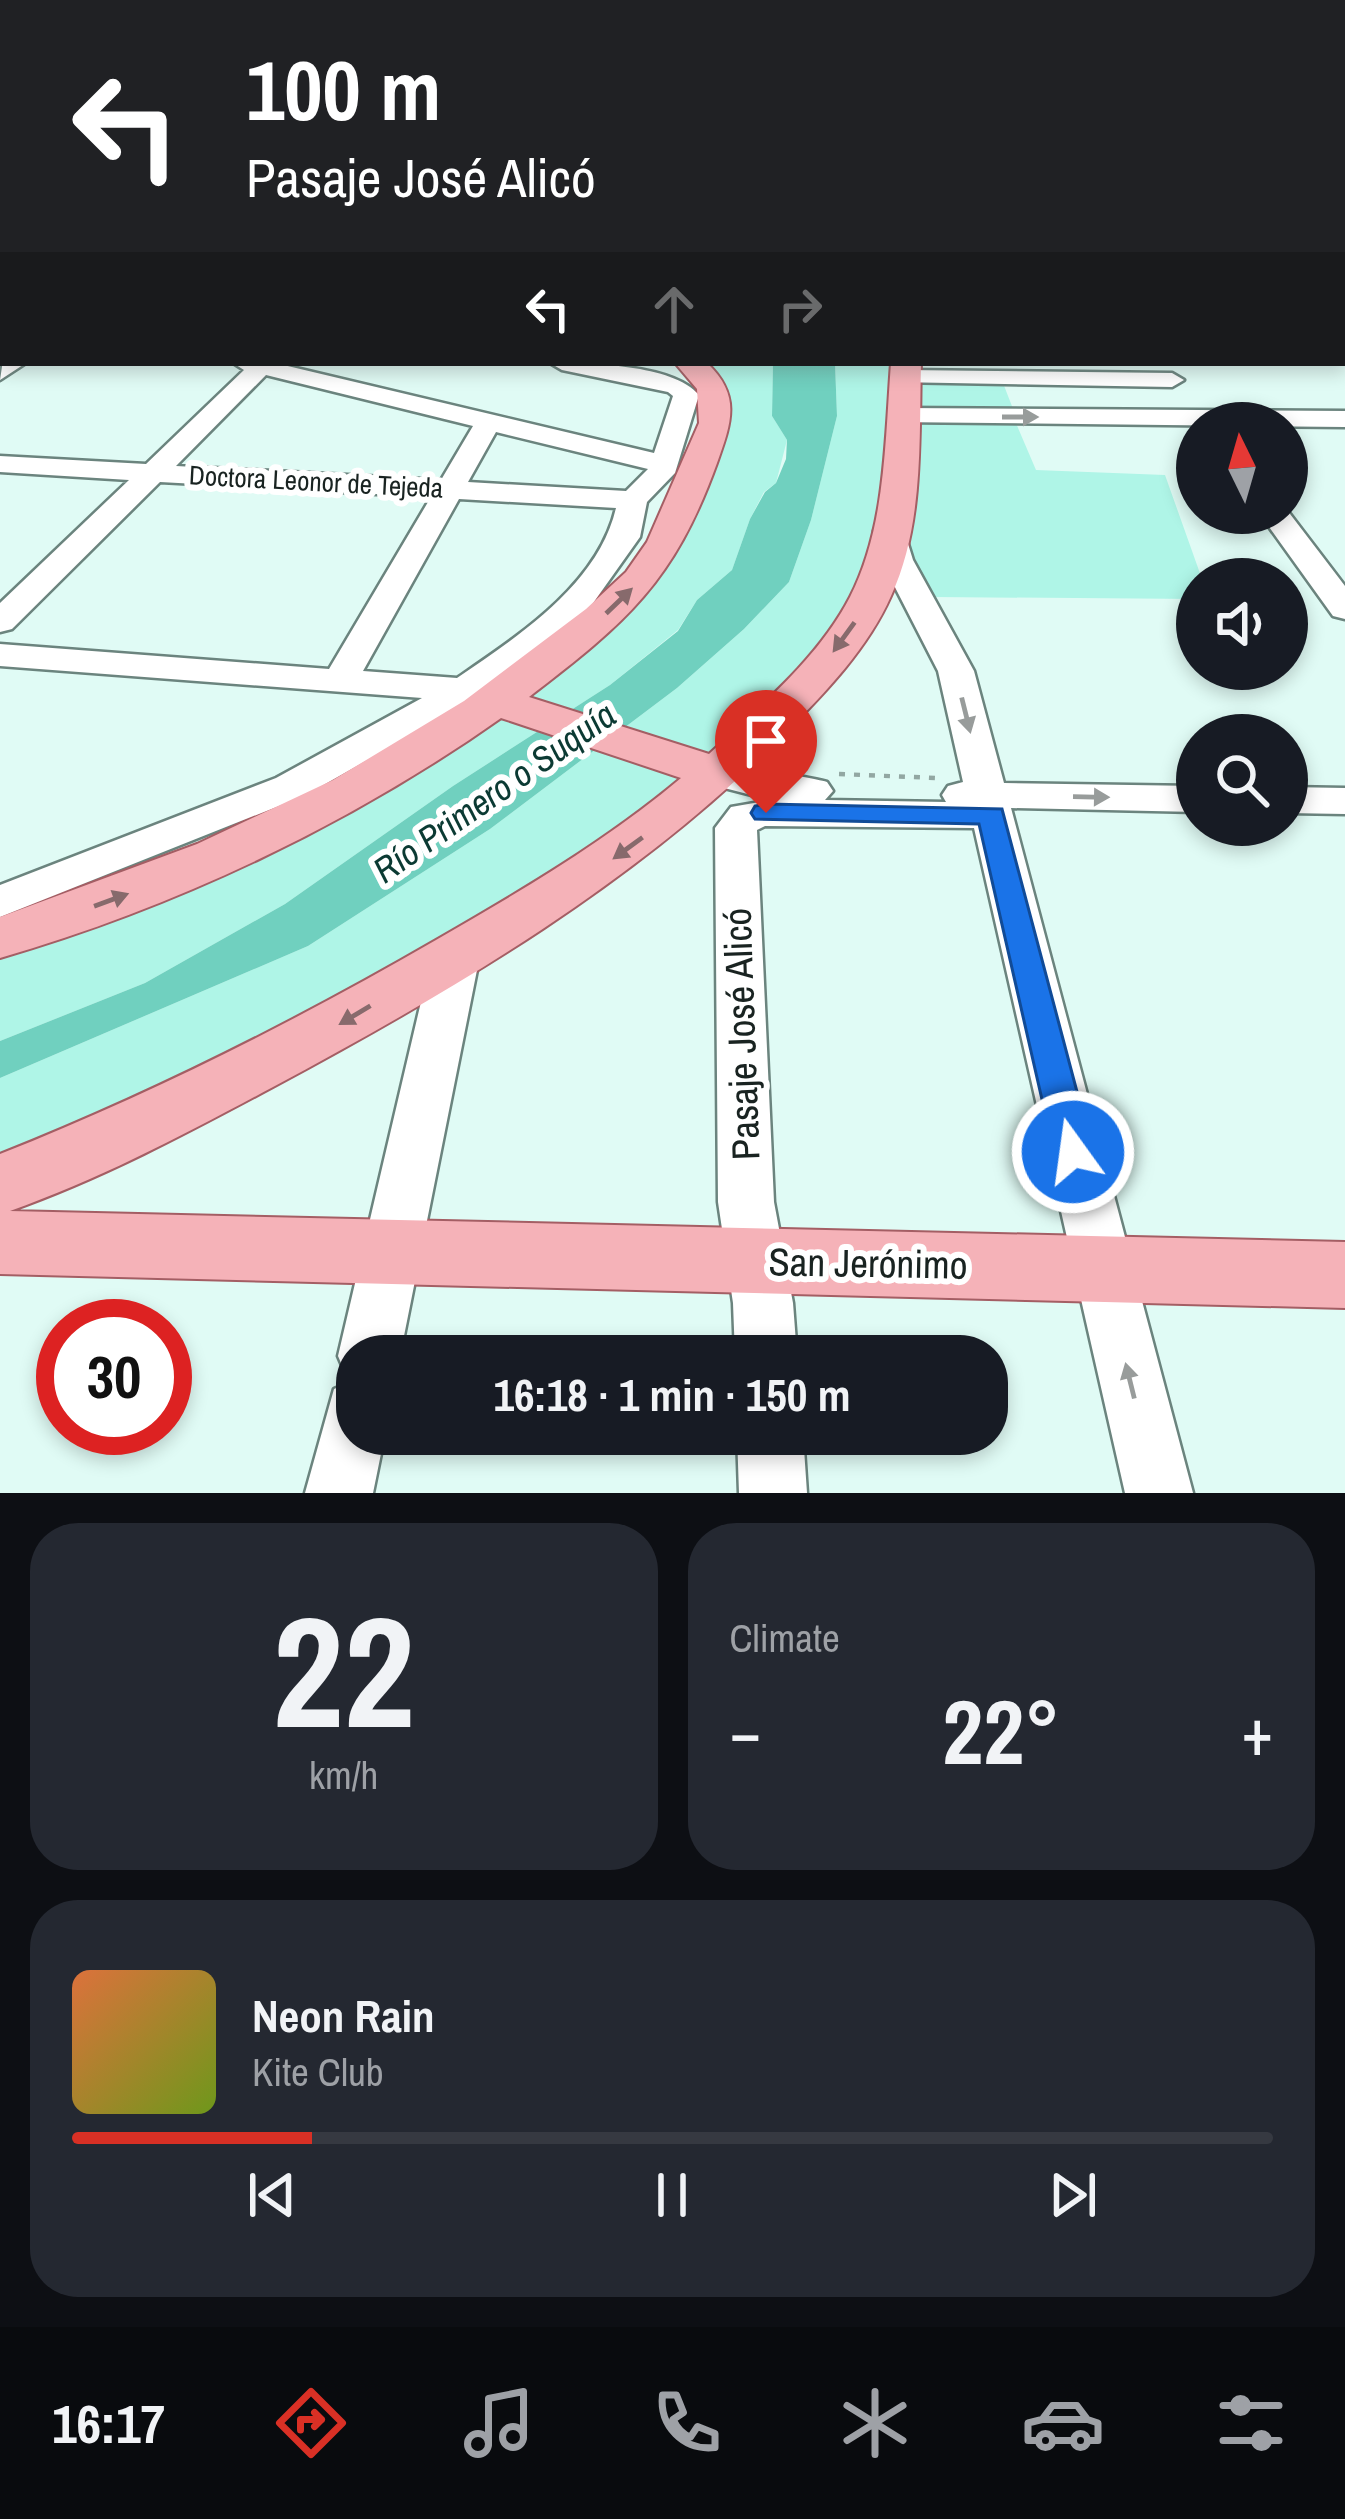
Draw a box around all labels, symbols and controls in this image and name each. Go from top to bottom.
text: 100 m [246,33,441,146]
icon: left [48,48,204,204]
text: Pasaje José Alicó [246,141,596,214]
icon: left [515,276,581,342]
icon: ahead [641,276,707,342]
icon: right [767,276,833,342]
north arrow [1176,402,1308,534]
map controls [1176,402,1308,846]
one-way arrow [1002,407,1040,426]
street label: Doctora Leonor de Tejeda [188,456,444,506]
button: sound [1176,558,1308,690]
one-way arrow [604,587,633,615]
one-way arrow [832,621,856,653]
water label: Río Primero o Suquía [363,690,625,894]
pin [715,690,817,813]
one-way arrow [957,697,976,734]
icon: arrive [733,708,799,774]
button: search [1176,714,1308,846]
one-way arrow [1073,788,1111,807]
one-way arrow [612,836,644,859]
one-way arrow [93,890,129,908]
street label: Pasaje José Alicó [711,907,771,1161]
one-way arrow [338,1004,372,1025]
position arrow [1010,1089,1136,1215]
street label: San Jerónimo [768,1235,968,1291]
speed limit sign: 30 [36,1299,192,1455]
one-way arrow [1120,1363,1139,1400]
text: 16:18 · 1 min · 150 m [494,1364,850,1425]
text: 22 [273,1566,415,1776]
text: Climate [730,1612,840,1664]
text: 22° [942,1671,1060,1792]
text: − [730,1687,761,1776]
text: + [1241,1687,1273,1776]
text: km/h [309,1749,378,1801]
text: Neon Rain [252,1985,434,2046]
text: Kite Club [252,2046,384,2098]
icon: previous [239,2162,305,2228]
icon: pause [639,2162,705,2228]
icon: next [1040,2162,1106,2228]
icon: directions [269,2381,353,2465]
icon: music [457,2381,541,2465]
icon: phone [645,2381,729,2465]
icon: climate [833,2381,917,2465]
icon: car [1021,2381,1105,2465]
icon: filters [1209,2381,1293,2465]
text: 16:17 [52,2387,165,2460]

